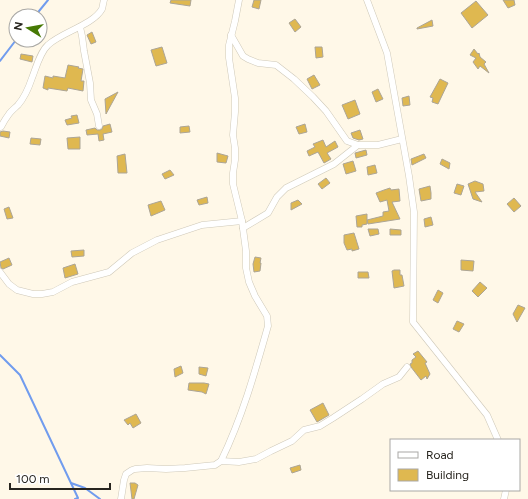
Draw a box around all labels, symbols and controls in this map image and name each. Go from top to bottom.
north arrow [8,8,48,48]
text: N [11,21,26,32]
legend [390,439,520,491]
text: Road [426,448,454,462]
scale bar [10,465,110,491]
text: Building [426,468,469,482]
text: 100 m [16,472,50,486]

